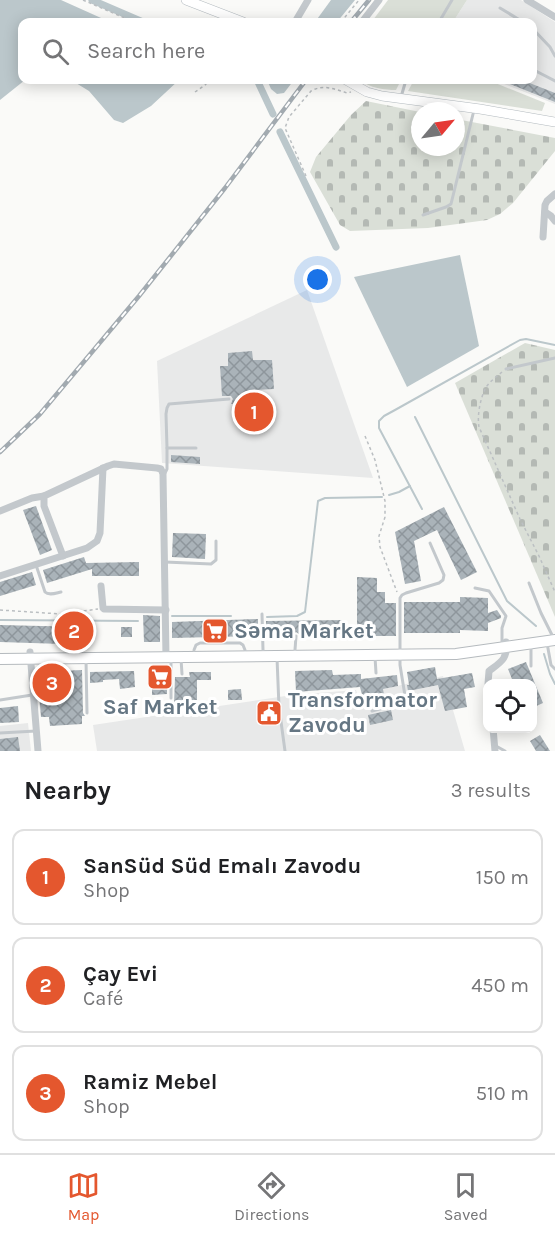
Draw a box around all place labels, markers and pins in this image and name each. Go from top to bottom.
pin: 1 [234,390,274,434]
pin: 2 [54,608,94,654]
supermarket icon: Səma Market [200,616,230,646]
place label: Səma Market [234,618,374,644]
pin: 3 [32,660,72,706]
supermarket icon: Saf Market [145,662,175,692]
place label: Transformator Zavodu [288,687,437,738]
place label: Saf Market [103,694,218,720]
public building icon: Transformator Zavodu [254,698,284,728]

